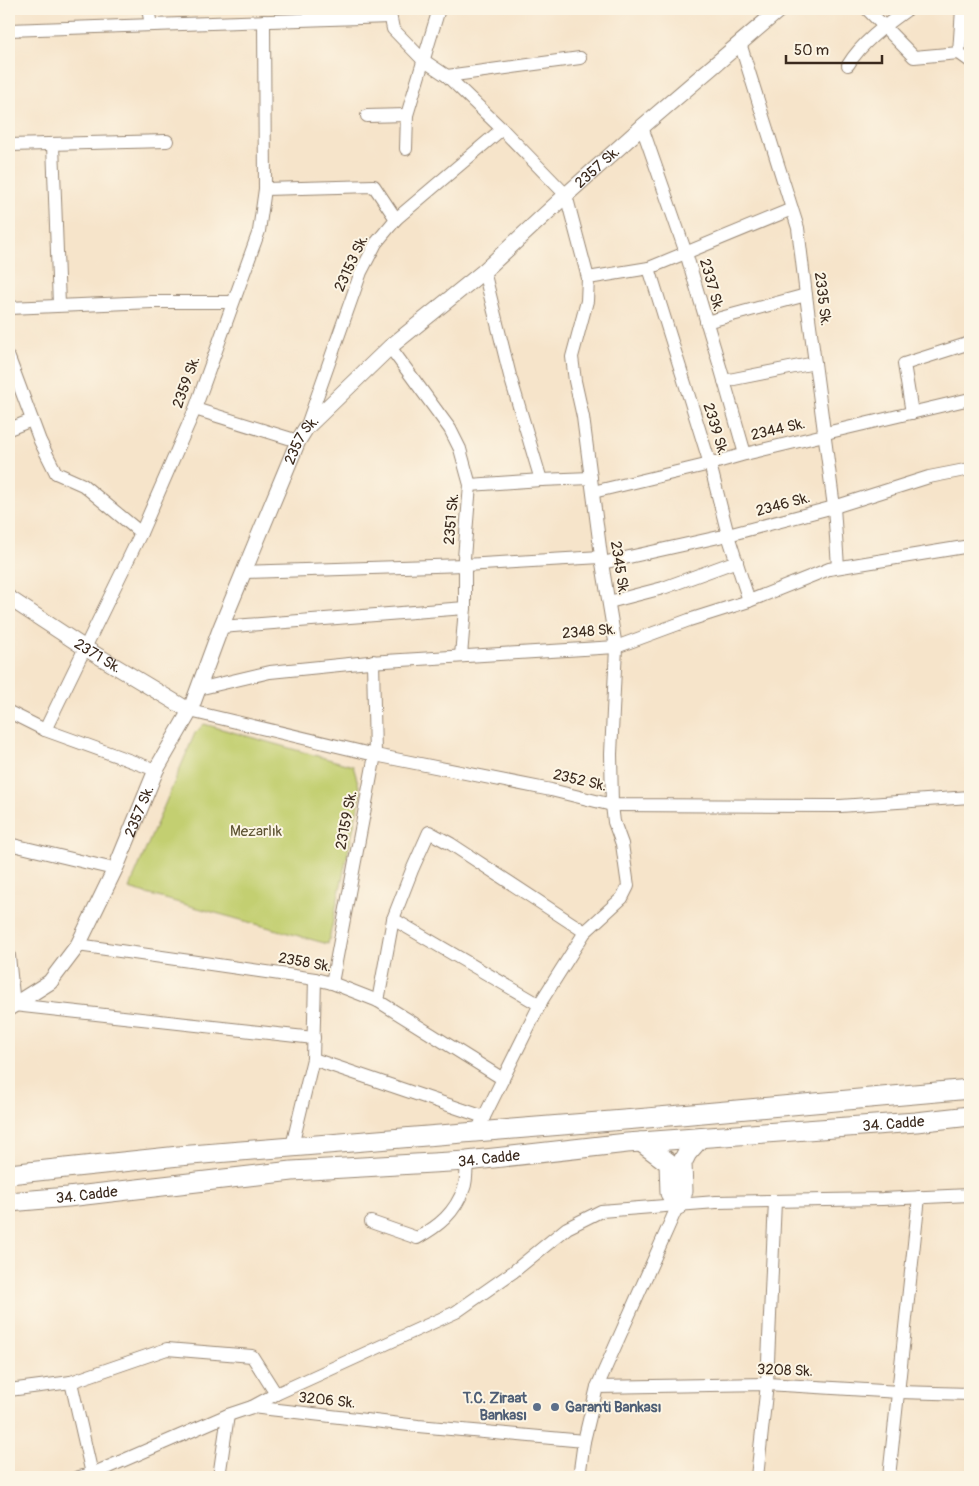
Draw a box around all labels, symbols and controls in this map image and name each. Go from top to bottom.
scale bar [786,32,883,64]
text: 50 m [794,41,829,60]
street label: 2357 Sk. [571,142,624,193]
street label: 23153 Sk. [330,232,373,295]
street label: 2337 Sk. [695,256,728,314]
street label: 2335 Sk. [810,271,835,327]
street label: 2359 Sk. [168,354,205,411]
street label: 2339 Sk. [699,401,732,458]
street label: 2357 Sk. [280,412,323,468]
street label: 2344 Sk. [749,414,807,445]
street label: 2346 Sk. [754,488,812,521]
street label: 2351 Sk. [440,492,463,546]
street label: 2345 Sk. [606,540,633,597]
street label: 2348 Sk. [561,620,617,643]
street label: 2371 Sk. [70,635,125,678]
street label: 2352 Sk. [551,765,609,796]
street label: 2357 Sk. [120,783,159,840]
street label: 23159 Sk. [331,789,362,851]
park label: Mezarlık [230,822,283,841]
street label: 2358 Sk. [277,948,333,976]
street label: 34. Cadde [862,1112,926,1136]
street label: 34. Cadde [457,1146,521,1172]
street label: 34. Cadde [55,1182,119,1208]
street label: 3208 Sk. [757,1360,813,1381]
street label: 3206 Sk. [297,1388,356,1413]
place label: T.C. Ziraat Bankası [462,1389,528,1425]
place label: Garanti Bankası [565,1398,662,1417]
marker: T.C. Ziraat Bankası [531,1401,543,1413]
marker: Garanti Bankası [549,1401,561,1413]

